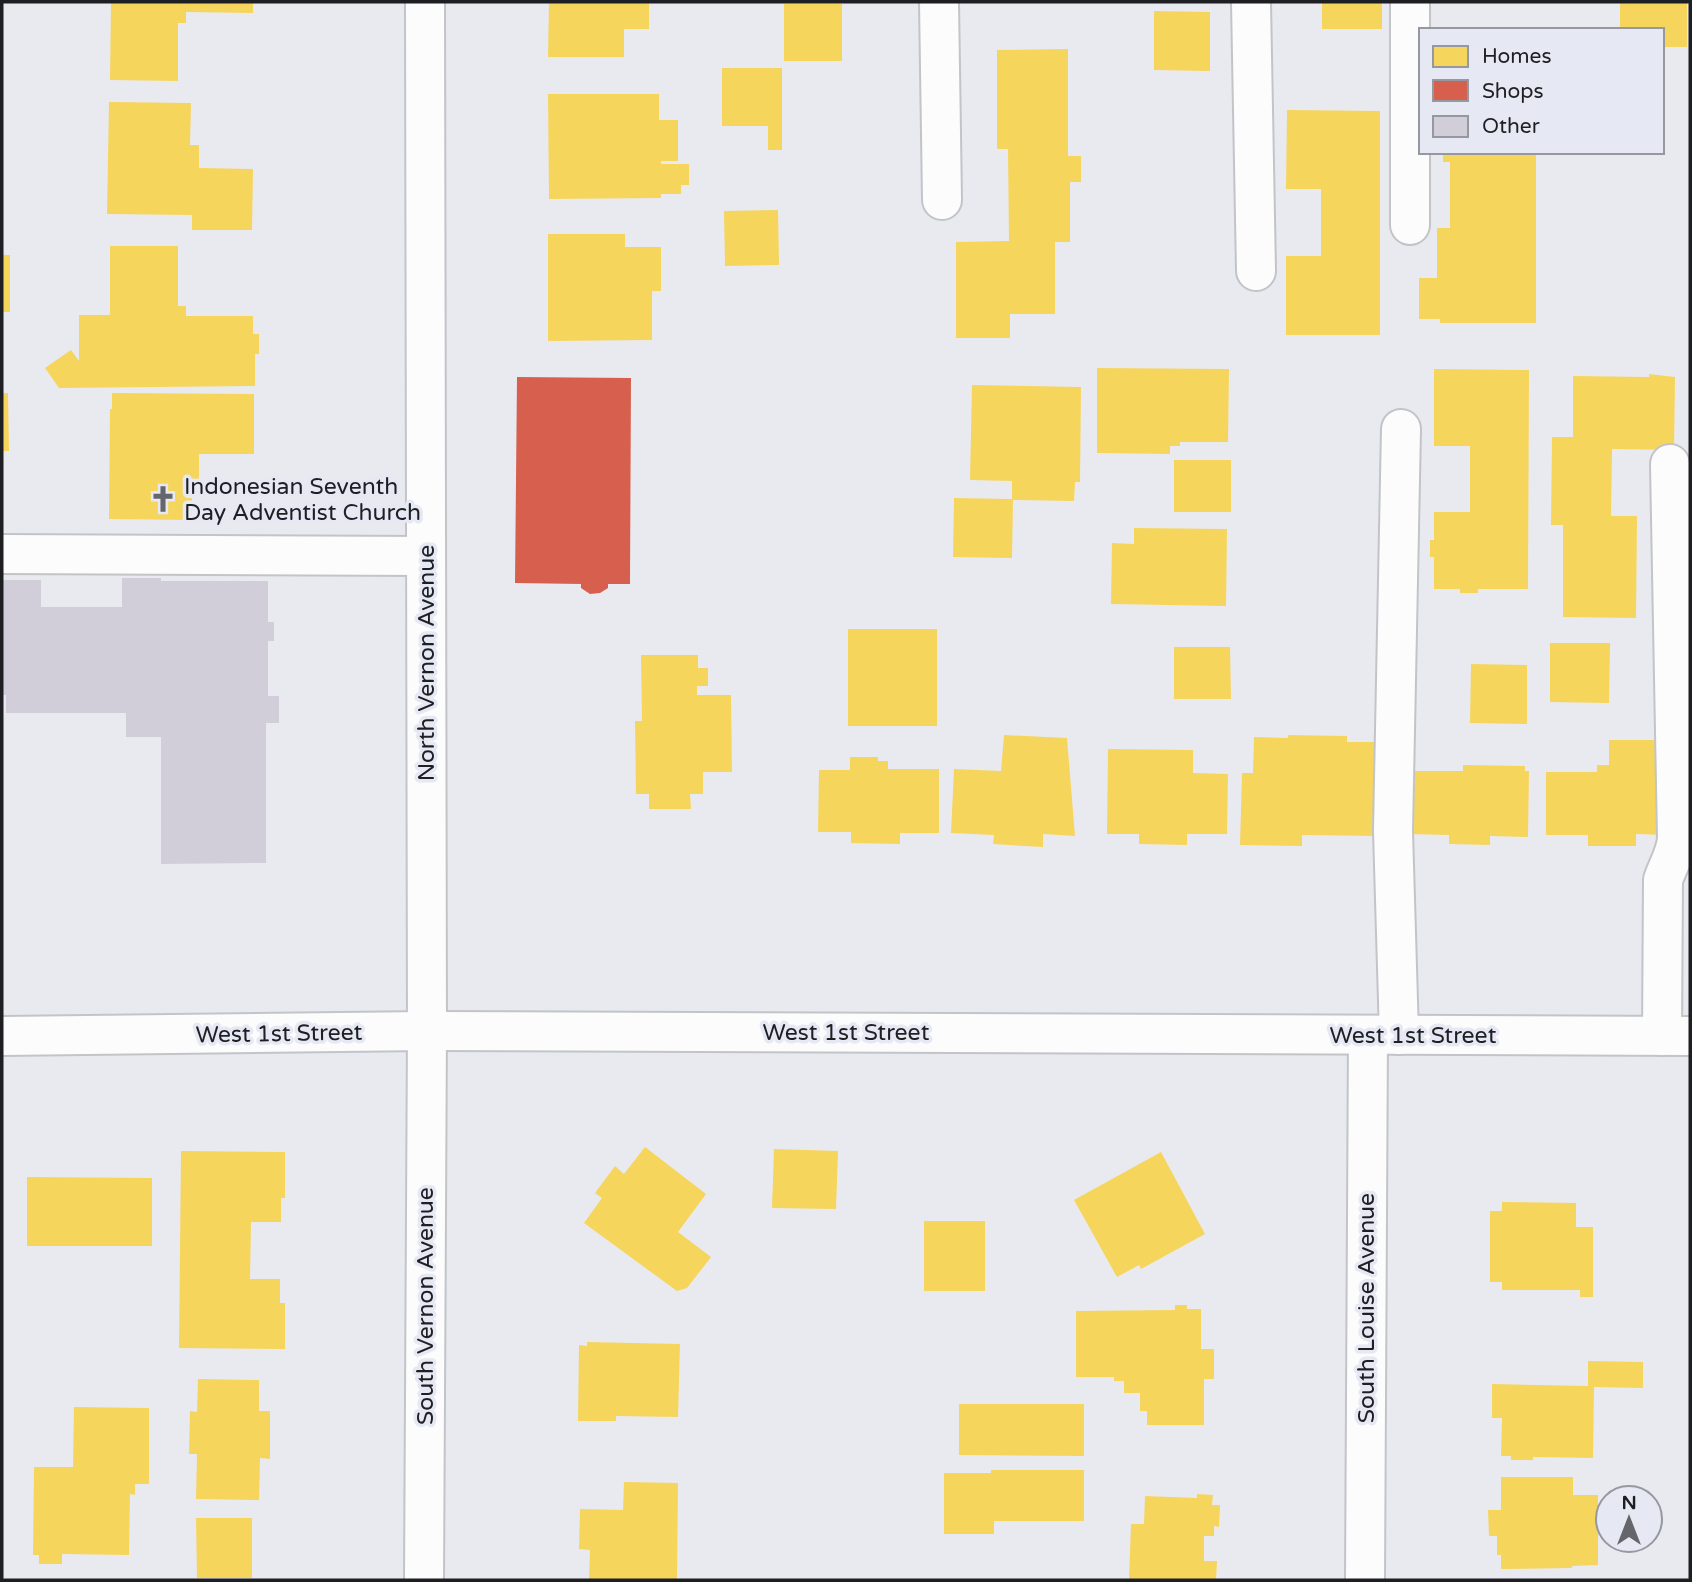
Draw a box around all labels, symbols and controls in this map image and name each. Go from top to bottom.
legend [1419,28,1664,154]
text: Homes [1482,44,1552,69]
text: Shops [1482,79,1544,104]
text: Other [1482,114,1540,139]
place label: Indonesian Seventh Day Adventist Church [184,473,421,527]
church icon: Indonesian Seventh Day Adventist Church [148,484,178,514]
street label: North Vernon Avenue [413,545,441,781]
street label: West 1st Street [195,1019,363,1049]
street label: West 1st Street [763,1019,930,1047]
street label: West 1st Street [1330,1022,1497,1050]
street label: South Vernon Avenue [412,1187,440,1425]
street label: South Louise Avenue [1353,1193,1381,1423]
north arrow [1594,1484,1664,1554]
text: N [1621,1492,1637,1514]

